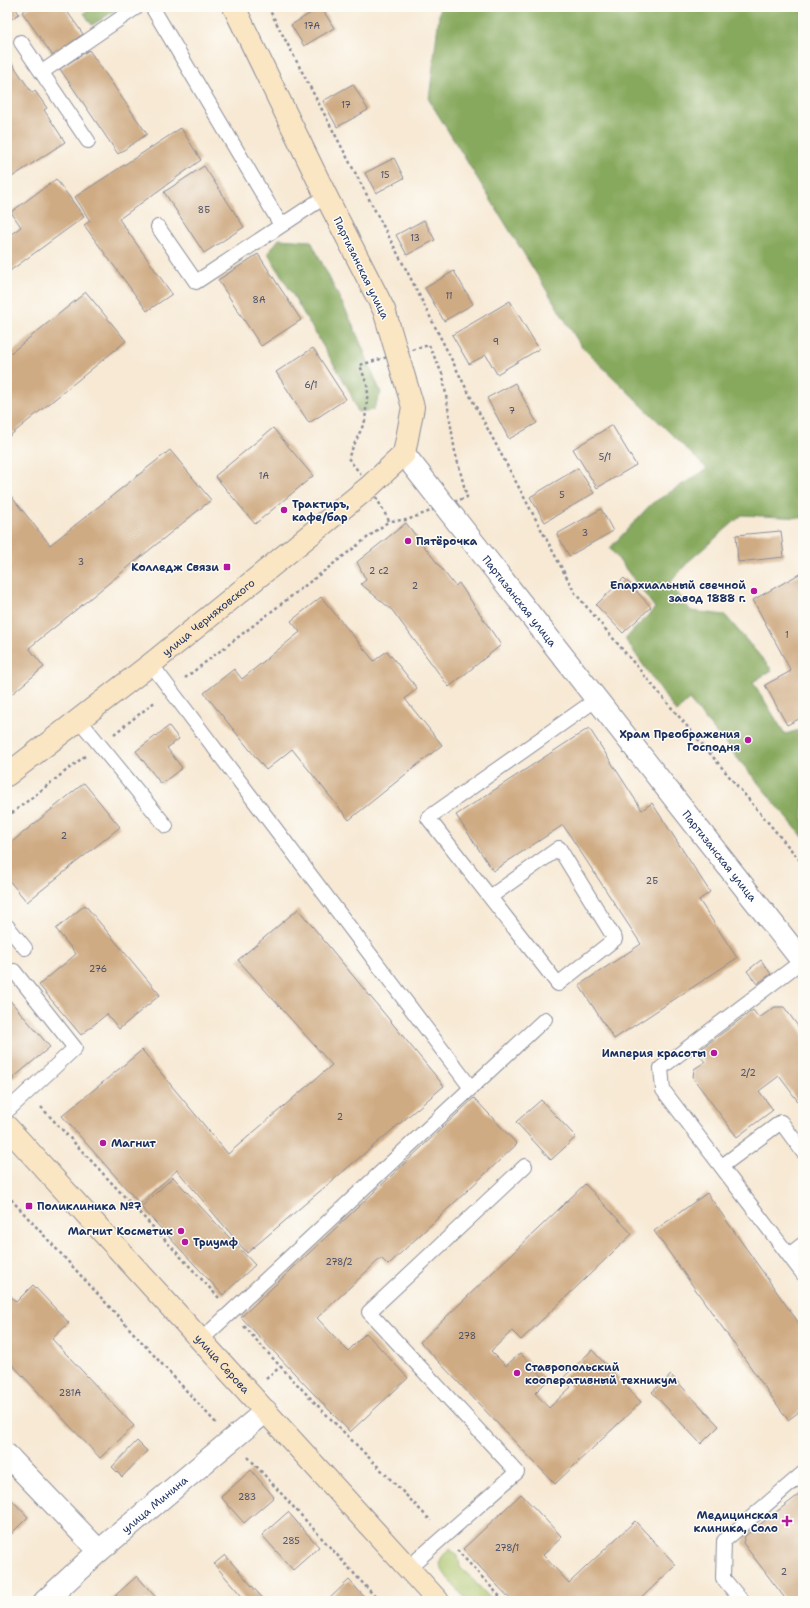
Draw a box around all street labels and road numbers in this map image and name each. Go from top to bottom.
street label: Партизанская улица [330,214,392,322]
street label: Партизанская улица [479,552,560,650]
street label: улица Черняховского [159,575,258,659]
street label: Партизанская улица [679,807,760,905]
street label: улица Серова [191,1331,253,1397]
street label: улица Минина [118,1472,191,1536]

